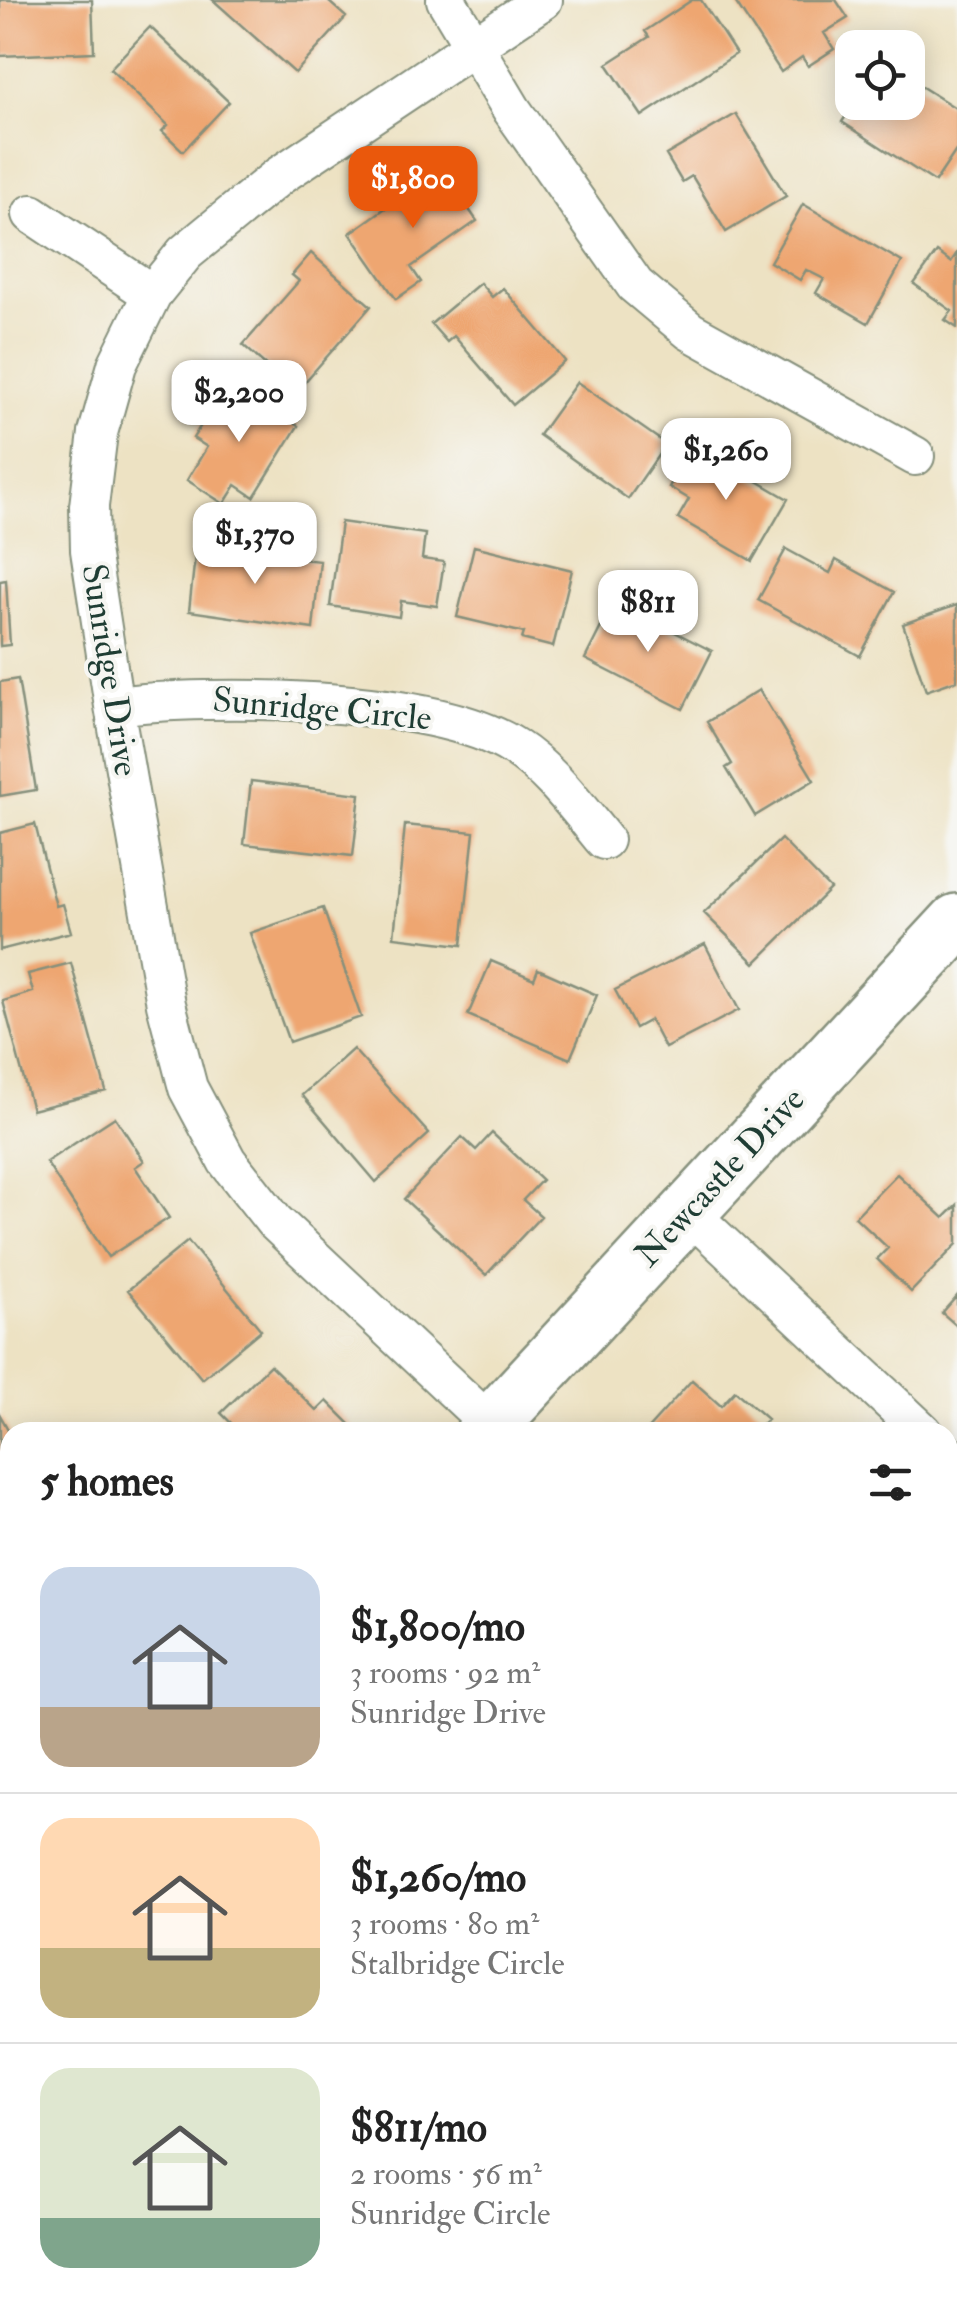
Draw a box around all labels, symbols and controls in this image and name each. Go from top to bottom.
map controls [835,30,925,120]
button: locate [835,30,925,120]
pin: $1,800 [332,146,494,231]
text: $1,800 [371,158,455,198]
pin: $2,200 [158,360,320,445]
text: $2,200 [194,372,284,412]
pin: $1,260 [645,418,807,503]
text: $1,260 [683,430,769,470]
pin: $1,370 [174,502,336,587]
text: $1,370 [215,514,295,554]
street label: Sunridge Drive [72,561,148,779]
pin: $811 [589,570,707,655]
text: $811 [620,582,676,622]
street label: Sunridge Circle [211,678,433,740]
street label: Newcastle Drive [626,1078,814,1276]
icon: filters [863,1455,918,1510]
text: 5 homes [40,1456,174,1508]
text: $1,800/mo [350,1601,525,1653]
icon: home [120,1607,240,1727]
text: 3 rooms · 92 m² [350,1653,540,1693]
text: Sunridge Drive [350,1693,546,1733]
text: $1,260/mo [350,1852,526,1904]
icon: home [120,1858,240,1978]
text: 3 rooms · 80 m² [350,1904,539,1944]
text: Stalbridge Circle [350,1944,565,1984]
text: $811/mo [350,2102,487,2154]
icon: home [120,2108,240,2228]
text: 2 rooms · 56 m² [350,2154,542,2194]
text: Sunridge Circle [350,2194,550,2234]

